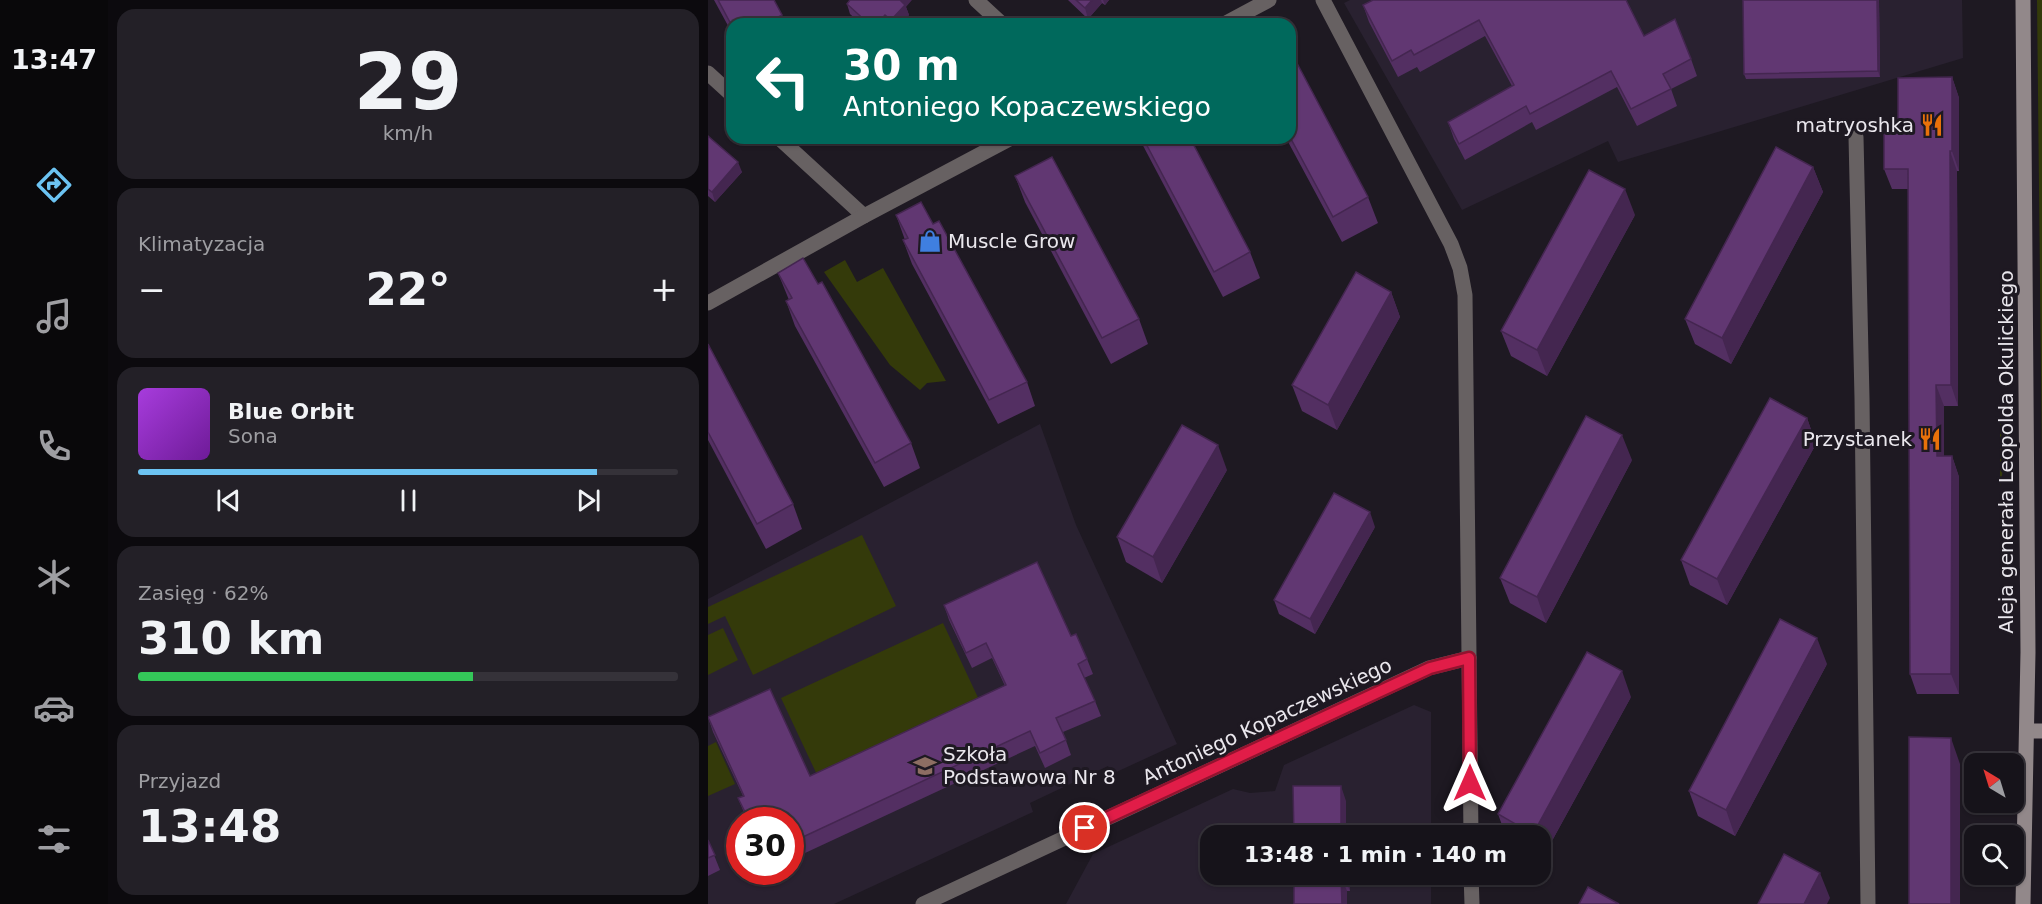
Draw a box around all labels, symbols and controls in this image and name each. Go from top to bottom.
text: 29 [354,37,462,127]
text: 30 m [843,41,960,90]
icon: left [744,42,822,120]
text: 13:47 [11,44,97,75]
text: Antoniego Kopaczewskiego [843,91,1211,122]
restaurant icon: matryoshka [1919,112,1945,138]
place label: matryoshka [1796,113,1914,137]
text: km/h [383,121,433,145]
icon: directions [33,164,75,206]
shop icon: Muscle Grow [917,228,943,254]
place label: Muscle Grow [948,229,1075,253]
text: Klimatyzacja [138,232,265,256]
text: 22° [365,263,451,316]
text: − [138,270,166,309]
text: + [650,270,678,309]
street label: Aleja generała Leopolda Okulickiego [1994,270,2018,634]
icon: music [33,295,75,337]
text: Blue Orbit [228,399,354,424]
text: Sona [228,424,278,448]
icon: phone [33,425,75,467]
restaurant icon: Przystanek [1917,426,1943,452]
place label: Przystanek [1803,427,1912,451]
icon: previous [212,484,245,517]
icon: pause [392,484,425,517]
icon: next [572,484,605,517]
icon: climate [33,556,75,598]
text: Zasięg · 62% [138,581,268,605]
text: 310 km [138,612,324,665]
street label: Antoniego Kopaczewskiego [1138,653,1396,789]
icon: car [33,687,75,729]
place label: Szkoła Podstawowa Nr 8 [943,742,1116,789]
position arrow [1438,751,1502,815]
school or university icon: Szkoła Podstawowa Nr 8 [912,753,938,779]
north arrow [1964,753,2024,813]
map controls [1964,753,2024,885]
text: Przyjazd [138,769,221,793]
text: 13:48 [138,800,281,853]
pin [1059,802,1110,853]
speed limit sign: 30 [726,807,804,885]
icon: arrive [1068,811,1101,844]
icon: filters [33,818,75,860]
button: search [1964,825,2024,885]
text: 13:48 · 1 min · 140 m [1244,842,1507,867]

